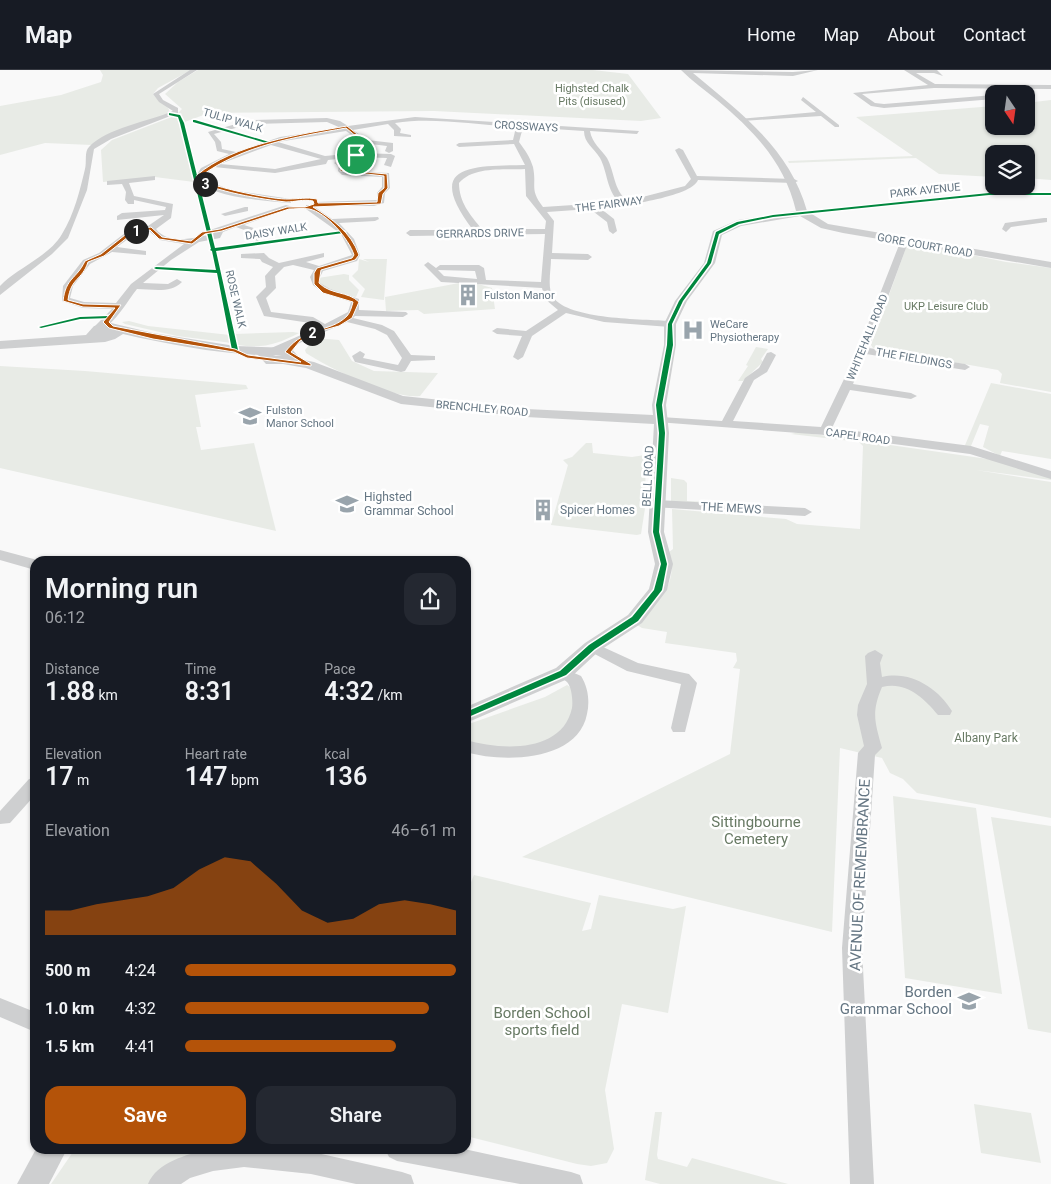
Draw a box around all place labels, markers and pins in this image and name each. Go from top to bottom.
pin [335,134,377,176]
pin: 3 [192,172,218,196]
pin: 1 [124,218,148,244]
building icon: Fulston Manor [455,282,481,308]
place label: Fulston Manor [484,289,555,302]
hospital icon: WeCare Physiotherapy [680,317,706,343]
place label: WeCare Physiotherapy [710,318,780,344]
pin: 2 [300,320,324,346]
school or university icon: Fulston Manor School [237,403,263,429]
place label: Fulston Manor School [266,404,334,430]
place label: Highsted Grammar School [364,490,454,518]
school or university icon: Highsted Grammar School [334,491,360,517]
building icon: Spicer Homes [530,497,556,523]
place label: Spicer Homes [560,503,635,517]
place label: Borden Grammar School [840,983,952,1018]
school or university icon: Borden Grammar School [956,988,982,1014]

